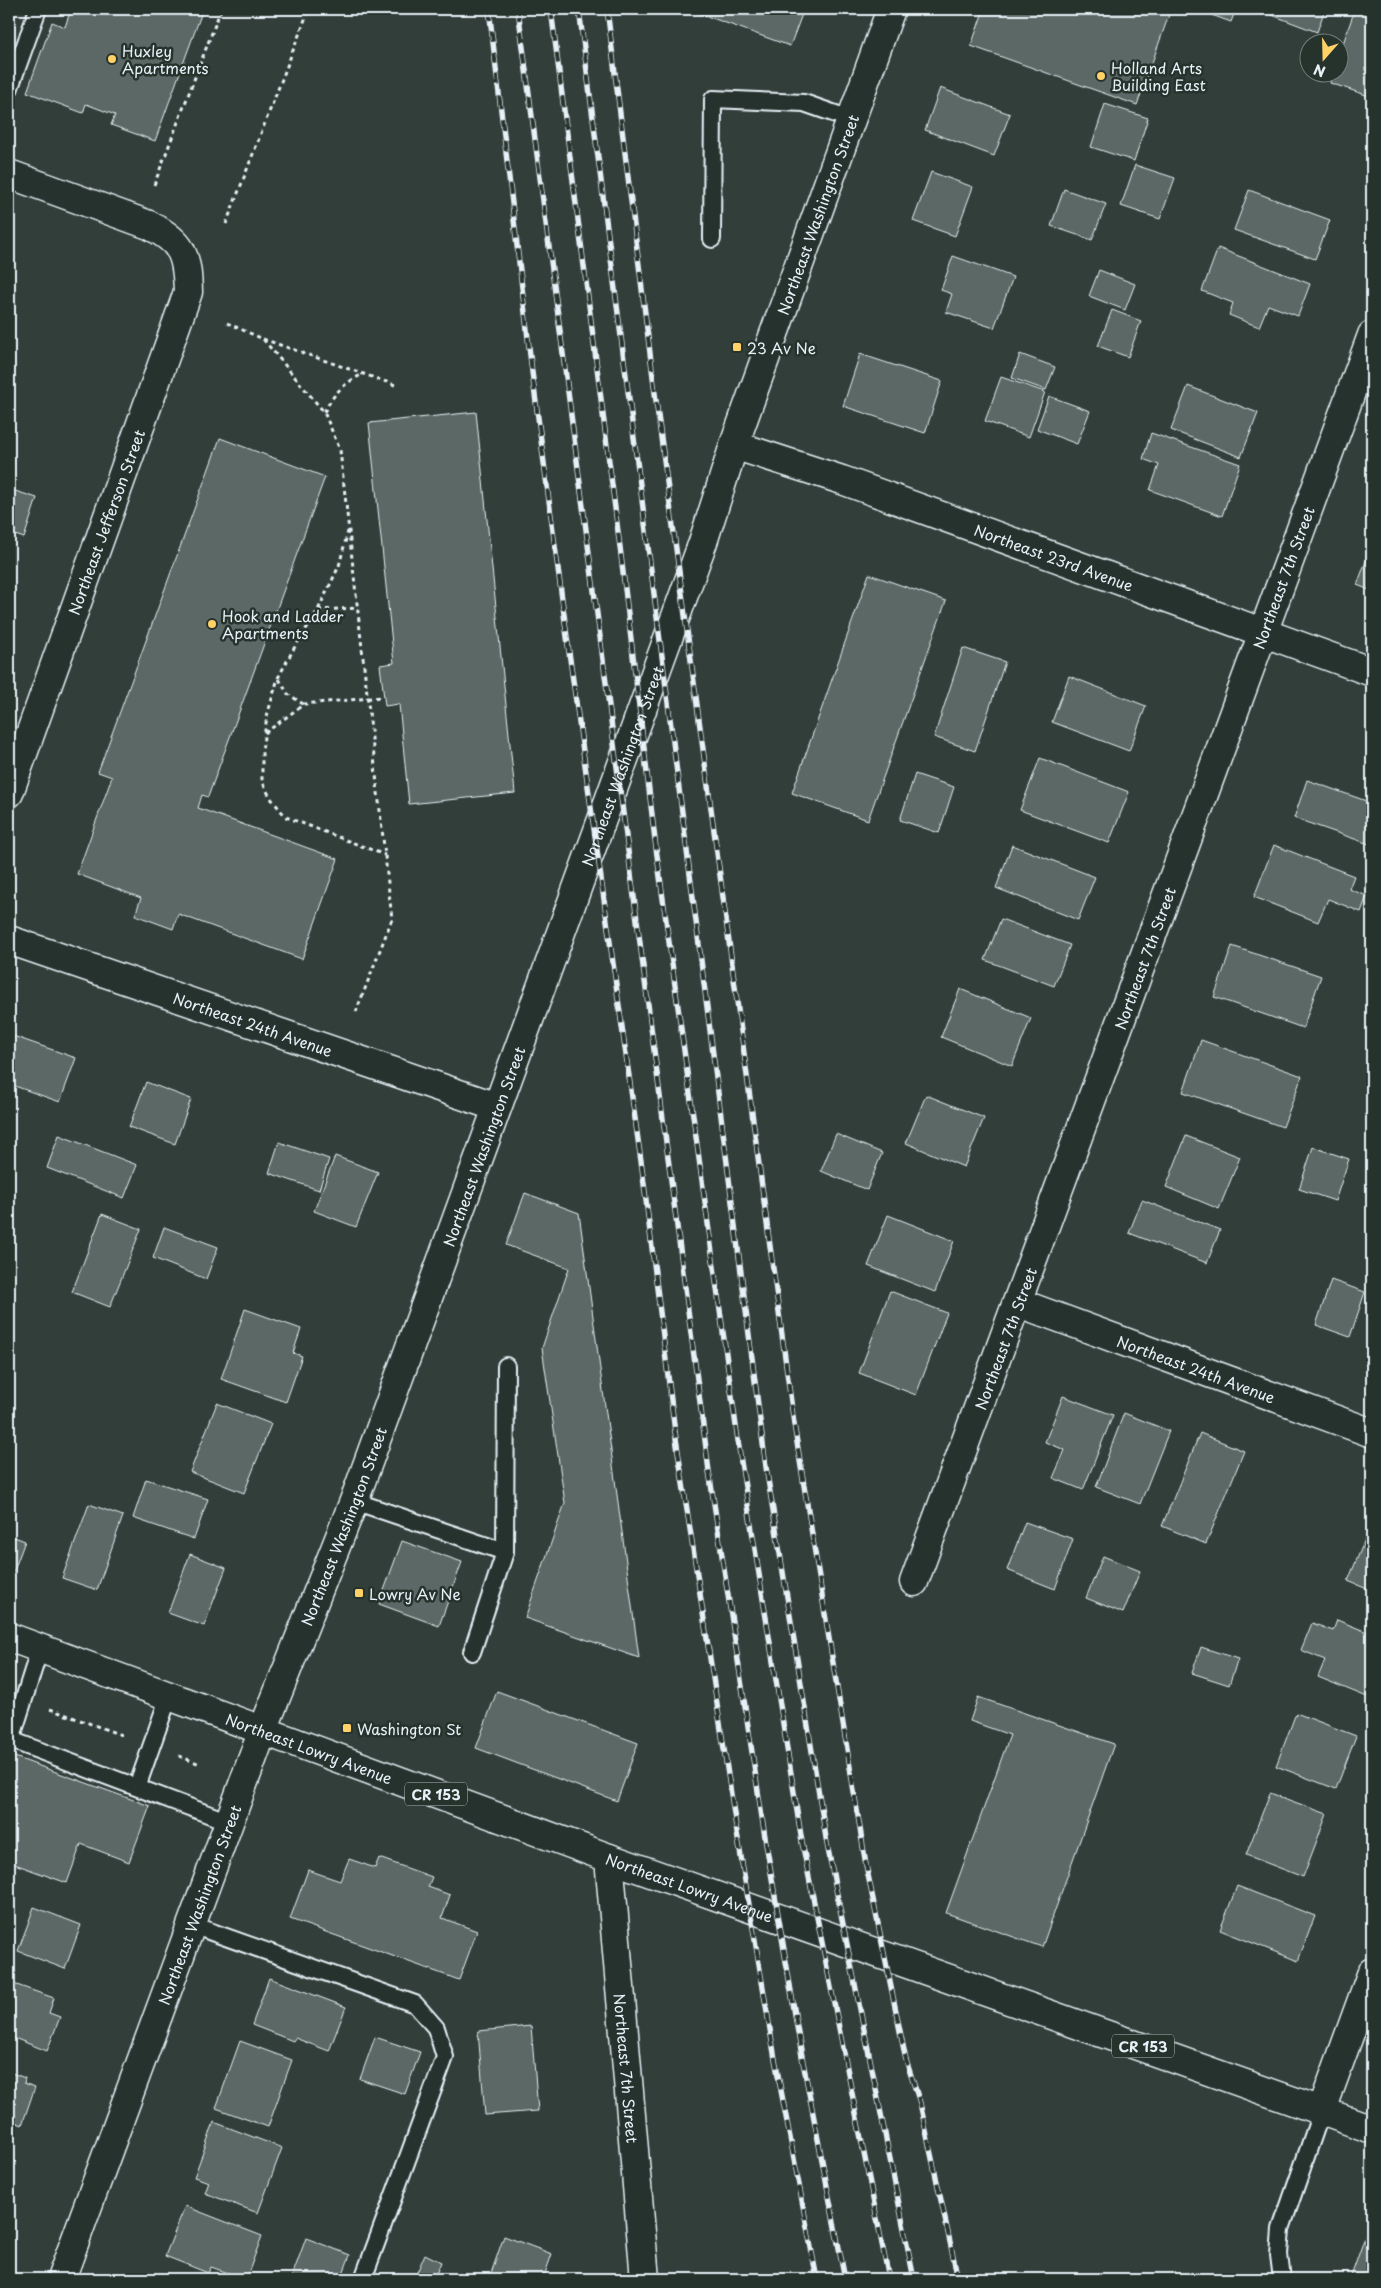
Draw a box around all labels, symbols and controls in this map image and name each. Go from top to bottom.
north arrow [1298,32,1348,82]
place label: Huxley Apartments [122,39,209,79]
marker: Huxley Apartments [106,53,118,65]
place label: Holland Arts Building East [1111,56,1206,96]
text: N [1311,59,1328,82]
marker: Holland Arts Building East [1095,70,1107,82]
street label: Northeast Washington Street [770,111,864,318]
place label: 23 Av Ne [747,336,816,359]
marker: 23 Av Ne [731,341,743,353]
street label: Northeast Jefferson Street [62,426,150,618]
street label: Northeast 7th Street [1246,503,1319,652]
street label: Northeast 23rd Avenue [971,517,1137,596]
place label: Hook and Ladder Apartments [222,604,343,644]
marker: Hook and Ladder Apartments [206,618,218,630]
street label: Northeast Washington Street [575,662,669,869]
street label: Northeast 7th Street [1108,884,1181,1033]
street label: Northeast 24th Avenue [170,986,336,1061]
street label: Northeast Washington Street [436,1043,530,1249]
street label: Northeast 7th Street [968,1264,1042,1413]
street label: Northeast 24th Avenue [1114,1329,1279,1408]
street label: Northeast Washington Street [294,1423,392,1629]
place label: Lowry Av Ne [369,1582,461,1605]
marker: Lowry Av Ne [353,1587,365,1599]
street label: Northeast Lowry Avenue [223,1706,396,1789]
place label: Washington St [357,1717,461,1740]
marker: Washington St [341,1722,353,1734]
road number: CR 153 [405,1782,467,1806]
street label: Northeast Washington Street [151,1801,246,2008]
street label: Northeast Lowry Avenue [603,1846,777,1927]
street label: Northeast 7th Street [609,1992,645,2144]
road number: CR 153 [1112,2034,1174,2058]

